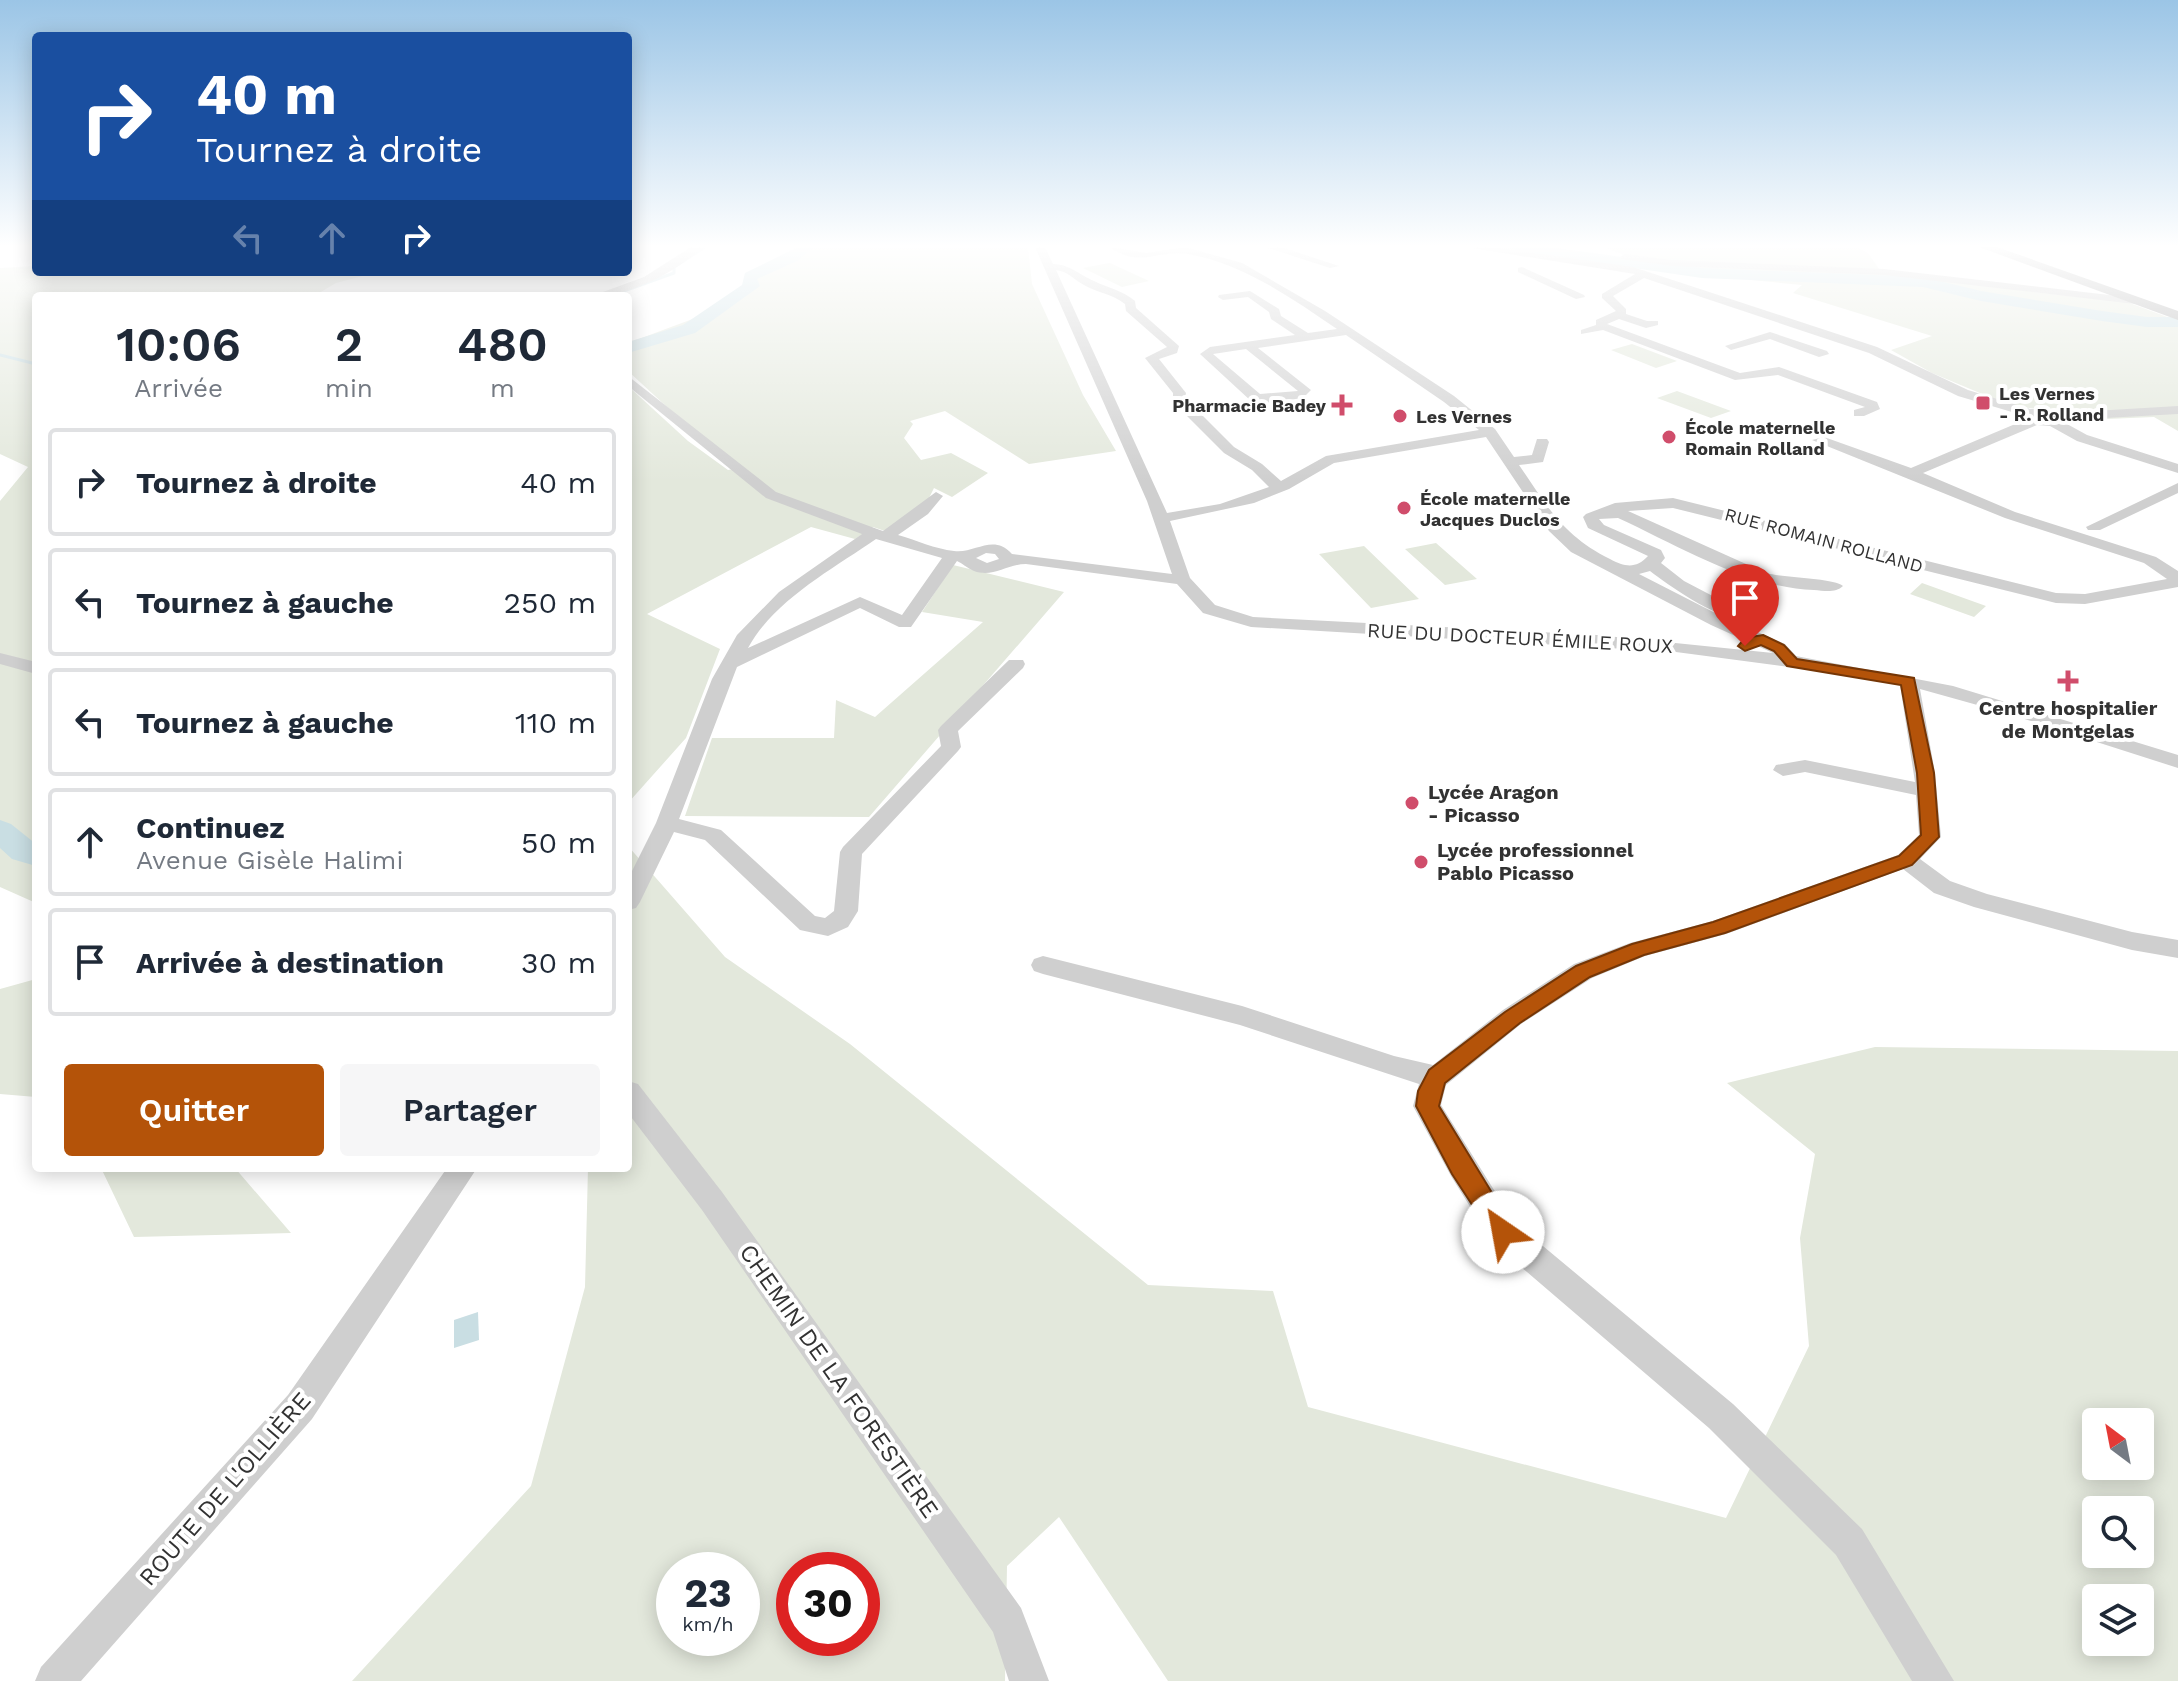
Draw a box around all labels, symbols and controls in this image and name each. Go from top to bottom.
text: 40 m [196,62,337,128]
icon: right [64,64,168,168]
text: Tournez à droite [196,129,482,171]
icon: left [226,216,270,260]
icon: ahead [310,216,354,260]
icon: right [394,216,438,260]
text: 10:06 [116,316,241,373]
text: 2 [335,316,363,373]
text: 480 [457,316,548,373]
text: Arrivée [134,373,223,403]
text: min [325,373,373,403]
text: m [490,373,515,403]
place label: Les Vernes - R. Rolland [1999,383,2104,425]
marker: Les Vernes - R. Rolland [1974,394,1992,412]
place label: Pharmacie Badey [1172,395,1327,416]
marker: Pharmacie Badey [1333,396,1351,414]
place label: Les Vernes [1416,406,1512,427]
marker: Les Vernes [1391,407,1409,425]
place label: École maternelle Romain Rolland [1685,417,1835,459]
marker: École maternelle Romain Rolland [1660,428,1678,446]
icon: right [68,460,112,504]
text: Tournez à droite [136,465,377,500]
text: 40 m [520,465,596,500]
place label: École maternelle Jacques Duclos [1420,488,1570,530]
marker: École maternelle Jacques Duclos [1395,499,1413,517]
street label: RUE ROMAIN ROLLAND [1723,503,1925,577]
pin [1711,564,1779,646]
icon: arrive [1723,576,1767,620]
icon: left [68,580,112,624]
text: Tournez à gauche [136,585,394,620]
text: 250 m [504,585,596,620]
street label: RUE DU DOCTEUR ÉMILE ROUX [1366,618,1674,658]
marker: Centre hospitalier de Montgelas [2057,670,2079,692]
place label: Centre hospitalier de Montgelas [1979,696,2158,743]
icon: left [68,700,112,744]
text: Tournez à gauche [136,705,394,740]
text: 110 m [515,705,596,740]
place label: Lycée Aragon - Picasso [1428,780,1559,827]
marker: Lycée Aragon - Picasso [1403,794,1421,812]
text: Continuez [136,810,285,845]
icon: ahead [68,820,112,864]
text: 50 m [521,825,596,860]
place label: Lycée professionnel Pablo Picasso [1437,838,1634,885]
text: Avenue Gisèle Halimi [136,845,403,875]
marker: Lycée professionnel Pablo Picasso [1412,853,1430,871]
icon: arrive [68,940,112,984]
text: Arrivée à destination [136,945,444,980]
text: 30 m [521,945,596,980]
button: Quitter [64,1064,324,1156]
button: Partager [340,1064,600,1156]
position arrow [1461,1190,1545,1274]
street label: CHEMIN DE LA FORESTIÈRE [734,1239,944,1523]
street label: ROUTE DE L'OLLIÈRE [133,1387,317,1591]
north arrow [2082,1408,2154,1480]
map controls [2082,1408,2154,1656]
button: search [2082,1496,2154,1568]
speed limit sign: 30 [776,1552,880,1656]
text: 23 [684,1570,732,1617]
button: layers [2082,1584,2154,1656]
text: km/h [682,1612,734,1636]

